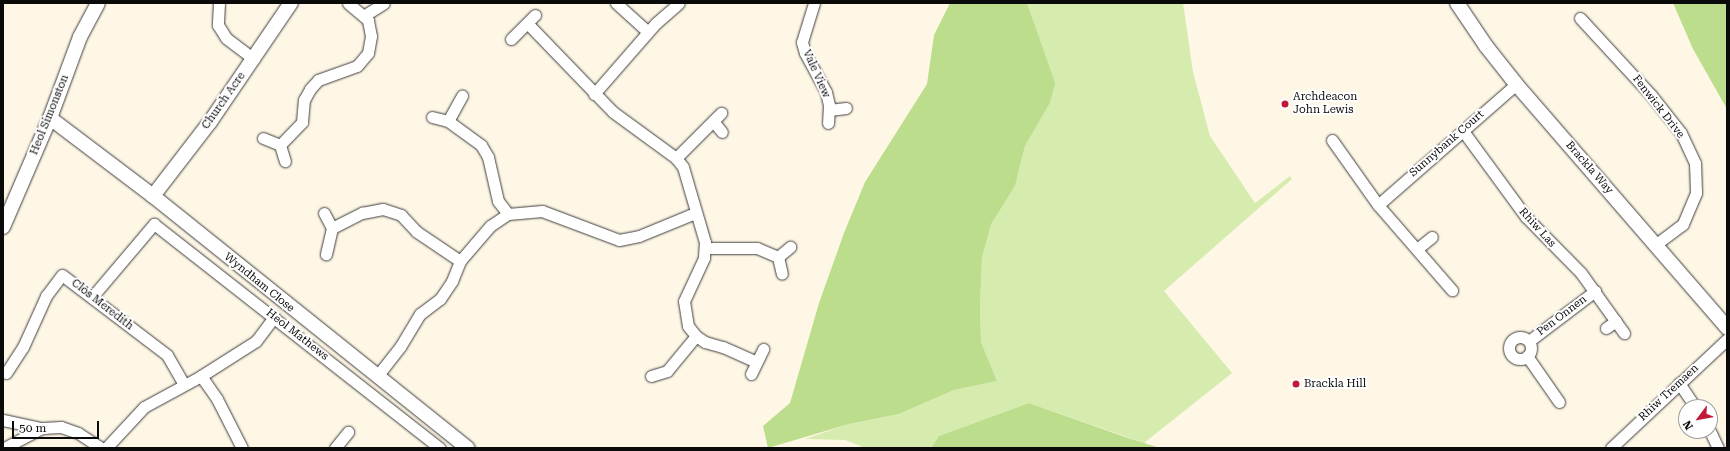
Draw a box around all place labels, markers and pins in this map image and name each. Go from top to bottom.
place label: Archdeacon John Lewis [1293,91,1357,117]
marker: Archdeacon John Lewis [1280,99,1290,109]
place label: Brackla Hill [1304,377,1366,391]
marker: Brackla Hill [1291,379,1301,389]

